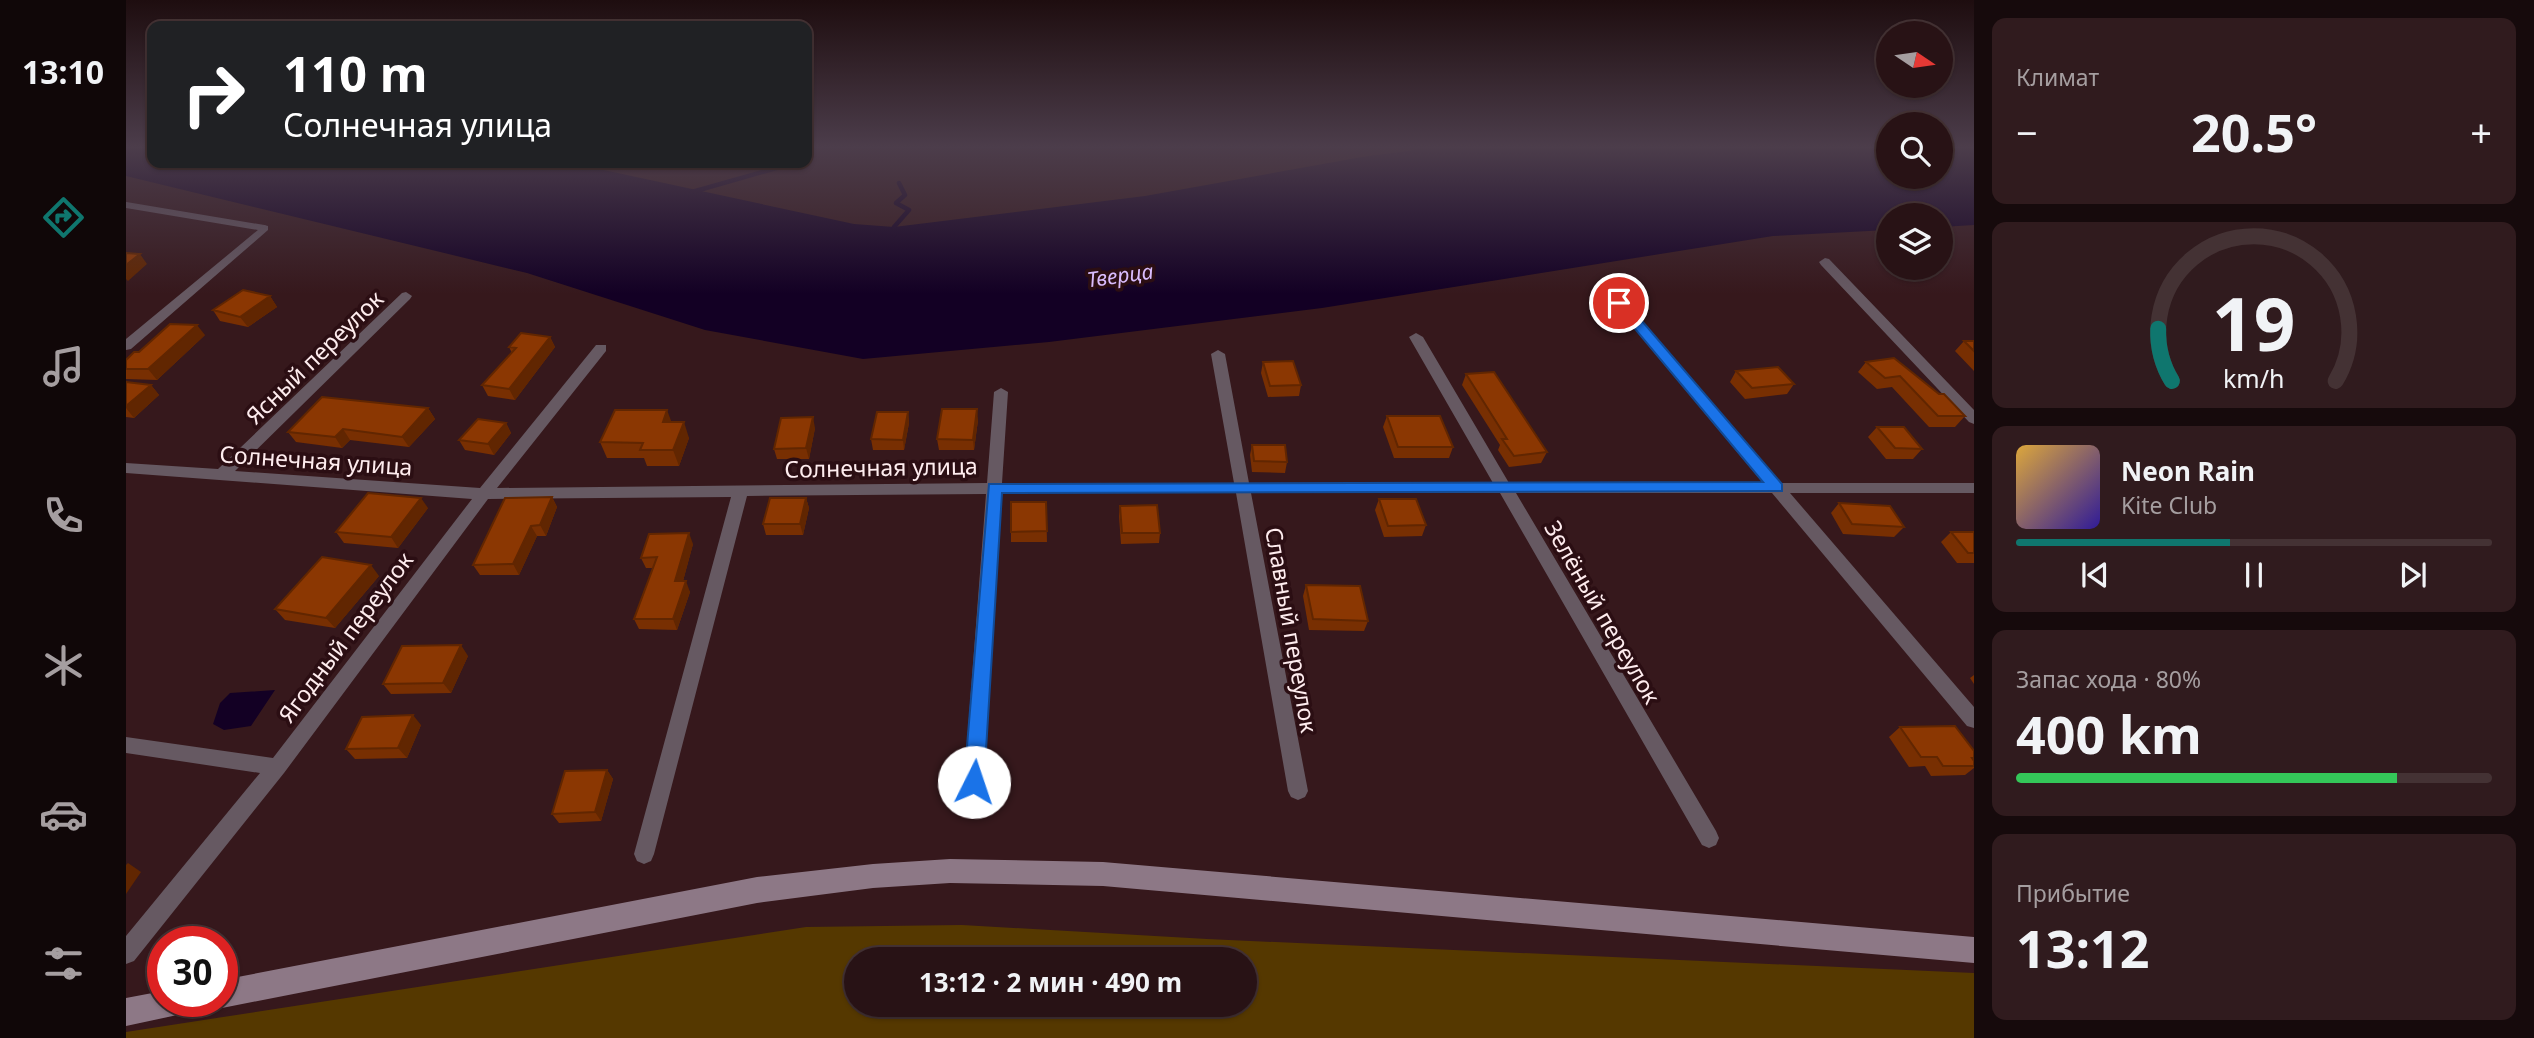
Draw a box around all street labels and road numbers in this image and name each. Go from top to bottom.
street label: Ясный переулок [238,282,391,431]
street label: Солнечная улица [218,437,414,483]
street label: Солнечная улица [784,449,978,485]
street label: Зелёный переулок [1538,515,1669,710]
street label: Славный переулок [1258,525,1326,736]
street label: Ягодный переулок [270,544,420,729]

